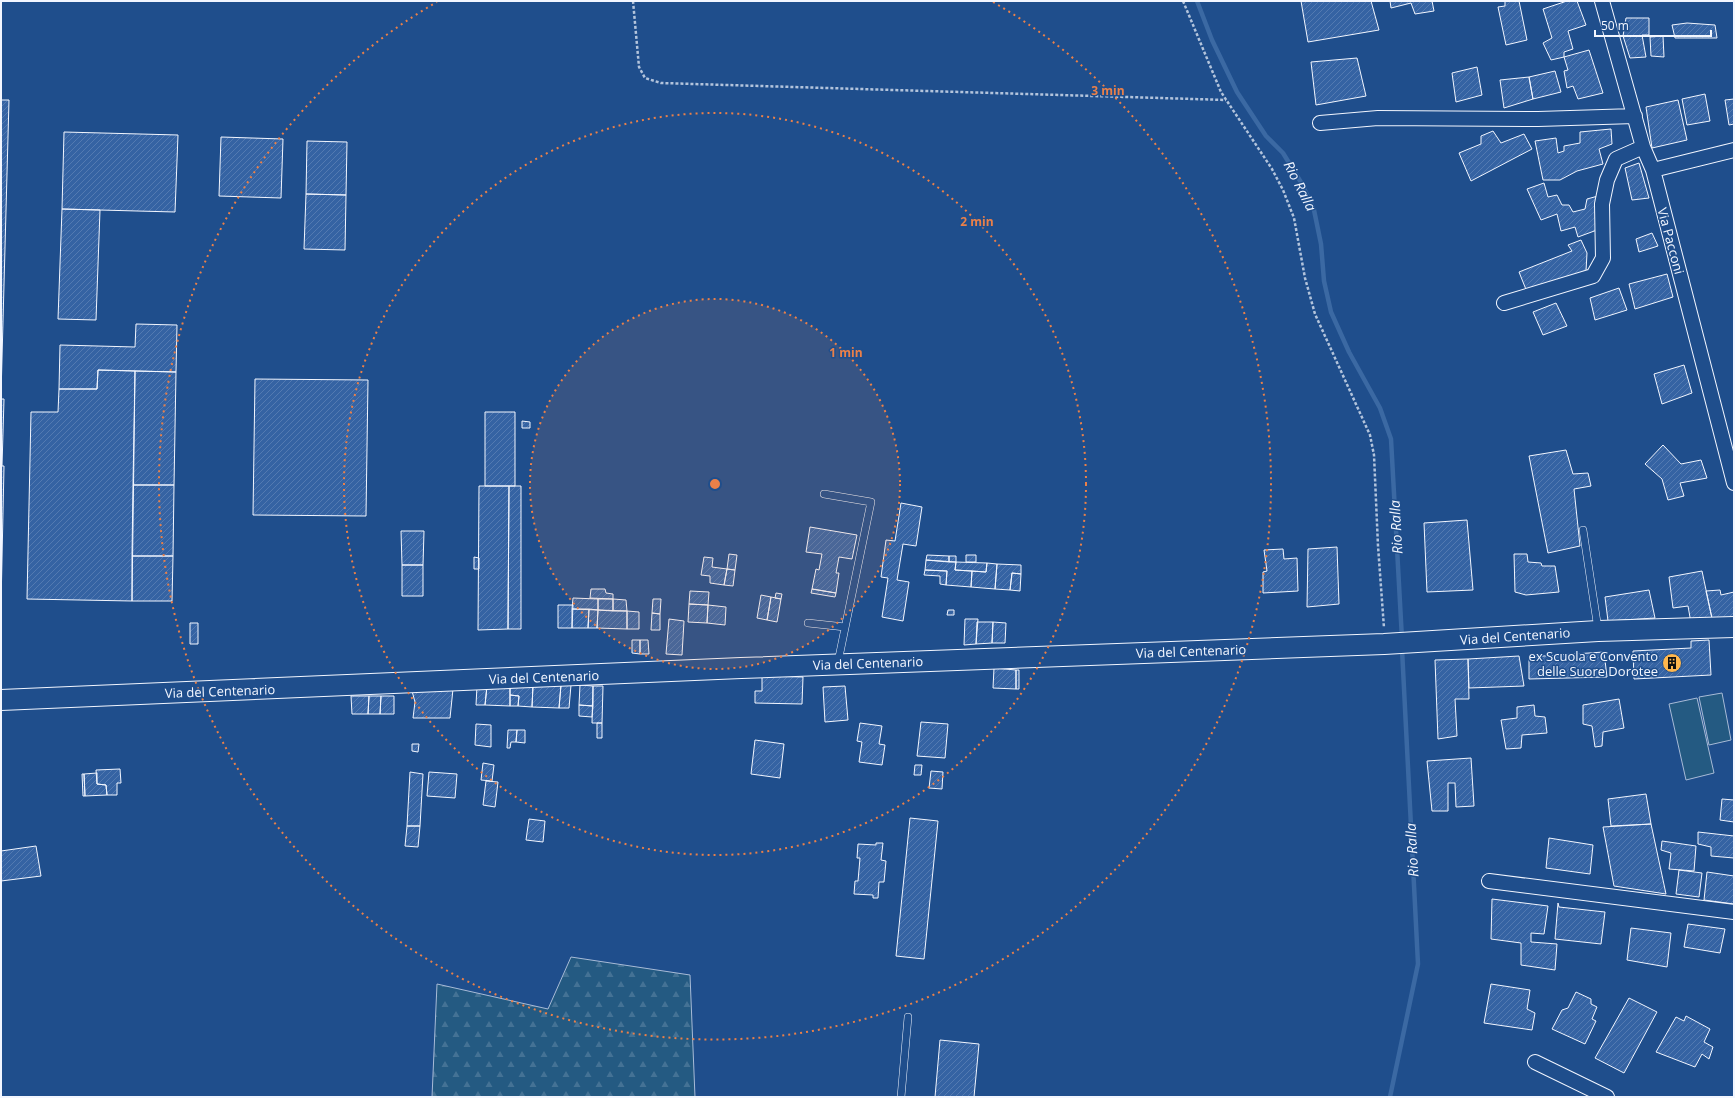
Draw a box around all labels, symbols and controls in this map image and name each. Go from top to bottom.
scale bar [1595,12,1711,38]
text: 50 m [1601,17,1629,34]
text: 3 min [1091,82,1125,99]
water label: Rio Ralla [1280,157,1321,214]
street label: Via Pacconi [1653,206,1689,276]
text: 2 min [960,213,994,230]
text: 1 min [829,344,863,361]
centre of rings [708,477,722,491]
water label: Rio Ralla [1385,500,1406,554]
street label: Via del Centenario [1459,623,1571,649]
street label: Via del Centenario [1135,640,1247,662]
place label: ex Scuola e Convento delle Suore Dorotee [1529,647,1658,680]
street label: Via del Centenario [812,652,924,674]
building icon: ex Scuola e Convento delle Suore Dorotee [1661,652,1683,674]
street label: Via del Centenario [488,666,600,688]
street label: Via del Centenario [164,680,276,702]
water label: Rio Ralla [1401,823,1422,877]

